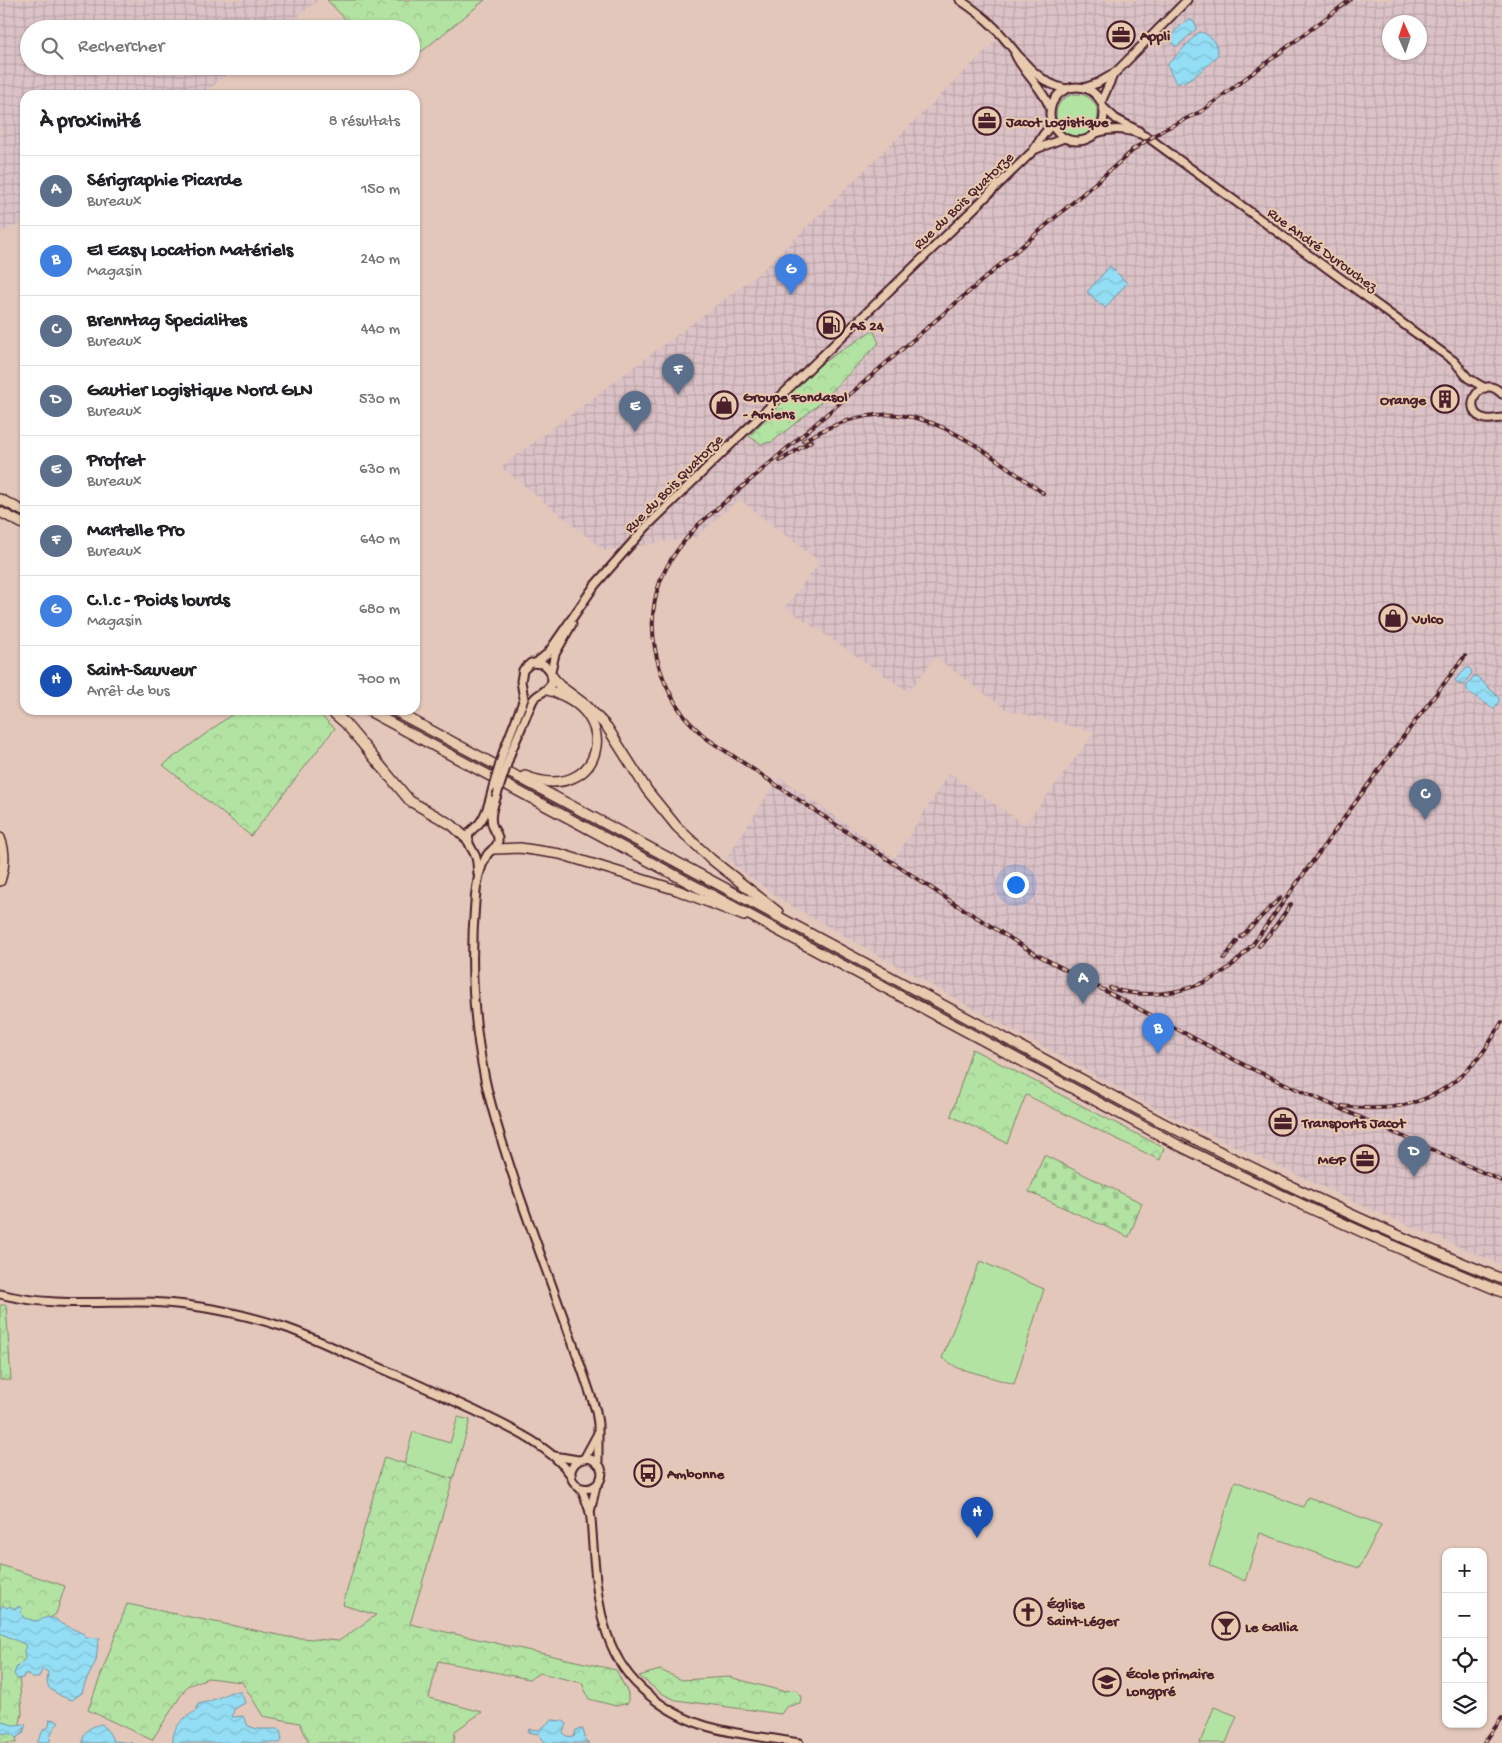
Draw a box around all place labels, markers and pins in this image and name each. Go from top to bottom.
office icon: Appli [1106,20,1136,50]
place label: Appli [1139,28,1170,46]
office icon: Jacot Logistique [972,106,1002,136]
place label: Jacot Logistique [1005,114,1110,132]
pin: G [775,254,807,295]
fuel station icon: AS 24 [816,310,846,340]
place label: AS 24 [849,318,885,336]
pin: F [662,354,694,395]
building icon: Orange [1430,384,1460,414]
place label: Groupe Fondasol - Amiens [743,389,848,424]
shop icon: Groupe Fondasol - Amiens [709,390,739,420]
pin: E [619,391,651,432]
place label: Orange [1380,392,1427,410]
shop icon: Vulco [1378,603,1408,633]
place label: Vulco [1411,611,1444,629]
pin: C [1409,779,1441,820]
pin: A [1067,963,1099,1004]
pin: B [1142,1013,1174,1054]
office icon: Transports Jacot [1268,1107,1298,1137]
place label: Transports Jacot [1301,1115,1407,1133]
pin: D [1398,1136,1430,1177]
office icon: MGP [1350,1144,1380,1174]
place label: MGP [1318,1152,1347,1170]
bus stop icon: Ambonne [633,1458,663,1488]
place label: Ambonne [666,1466,725,1484]
pin: H [961,1497,993,1538]
place label: Église Saint-Léger [1047,1596,1120,1631]
church icon: Église Saint-Léger [1013,1597,1043,1627]
bar icon: Le Gallia [1211,1611,1241,1641]
place label: Le Gallia [1245,1619,1298,1637]
place label: École primaire Longpré [1126,1666,1215,1701]
school or university icon: École primaire Longpré [1092,1667,1122,1697]

